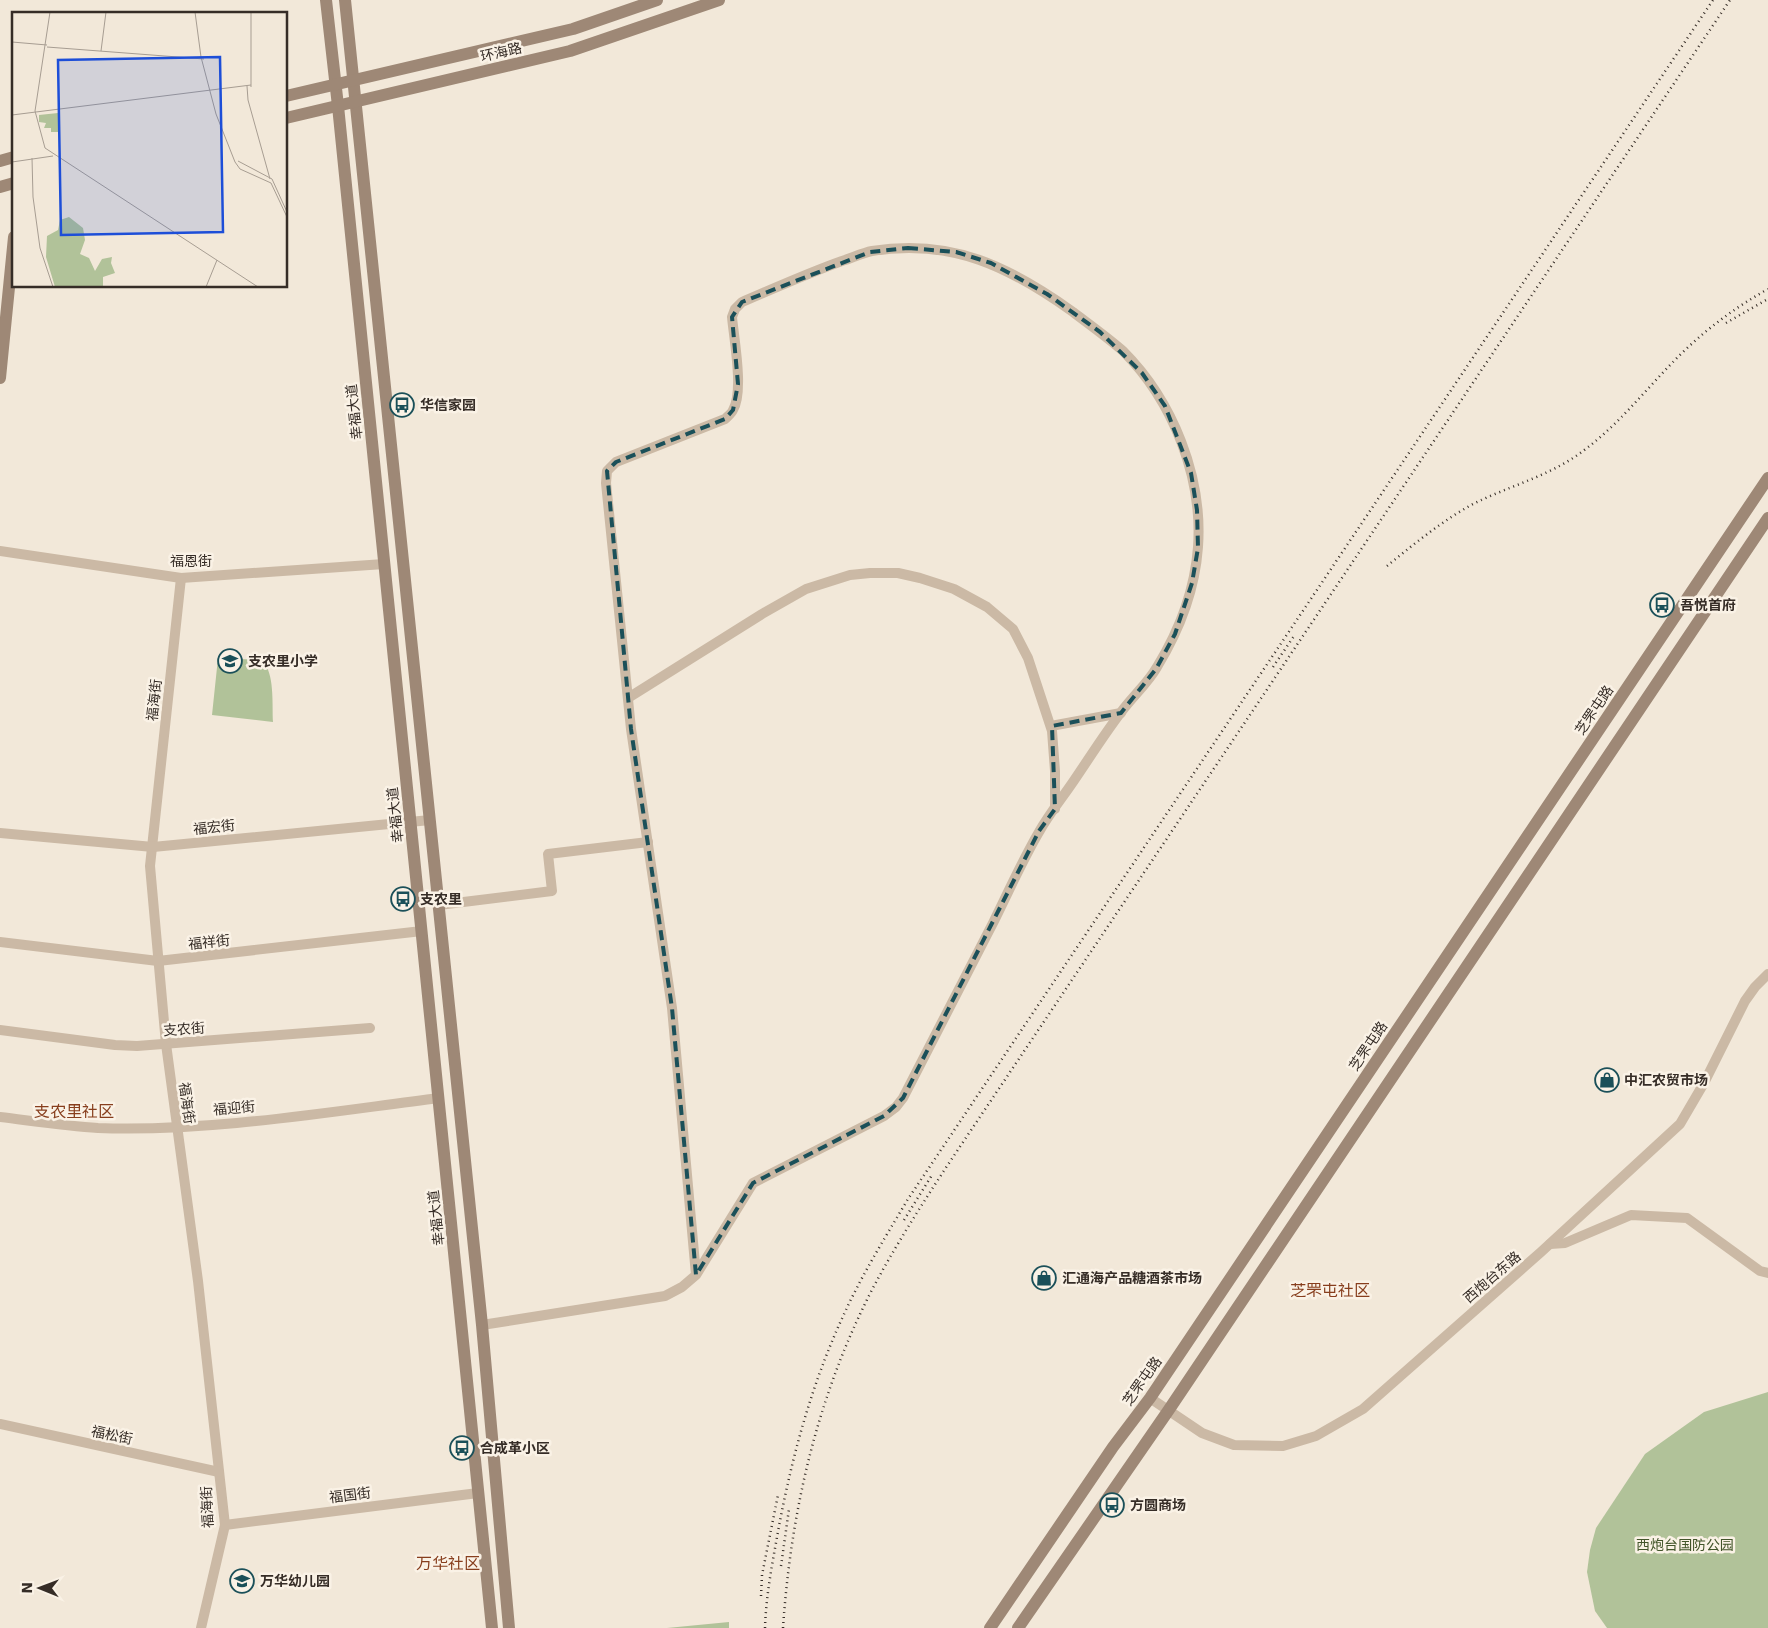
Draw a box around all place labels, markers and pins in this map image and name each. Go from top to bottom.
bus stop icon: 华信家园 [389,392,415,418]
place label: 华信家园 [420,397,476,413]
bus stop icon: 吾悦首府 [1649,592,1675,618]
place label: 吾悦首府 [1680,597,1736,613]
school or university icon: 支农里小学 [217,648,243,674]
place label: 支农里小学 [248,653,318,669]
bus stop icon: 支农里 [390,886,416,912]
place label: 支农里 [420,891,462,907]
shop icon: 中汇农贸市场 [1594,1067,1620,1093]
place label: 中汇农贸市场 [1624,1072,1708,1088]
shop icon: 汇通海产品糖酒茶市场 [1031,1265,1057,1291]
place label: 汇通海产品糖酒茶市场 [1062,1270,1202,1286]
bus stop icon: 合成革小区 [449,1435,475,1461]
place label: 合成革小区 [480,1440,550,1456]
bus stop icon: 方圆商场 [1099,1492,1125,1518]
place label: 方圆商场 [1130,1497,1186,1513]
school or university icon: 万华幼儿园 [229,1568,255,1594]
place label: 万华幼儿园 [260,1573,330,1589]

